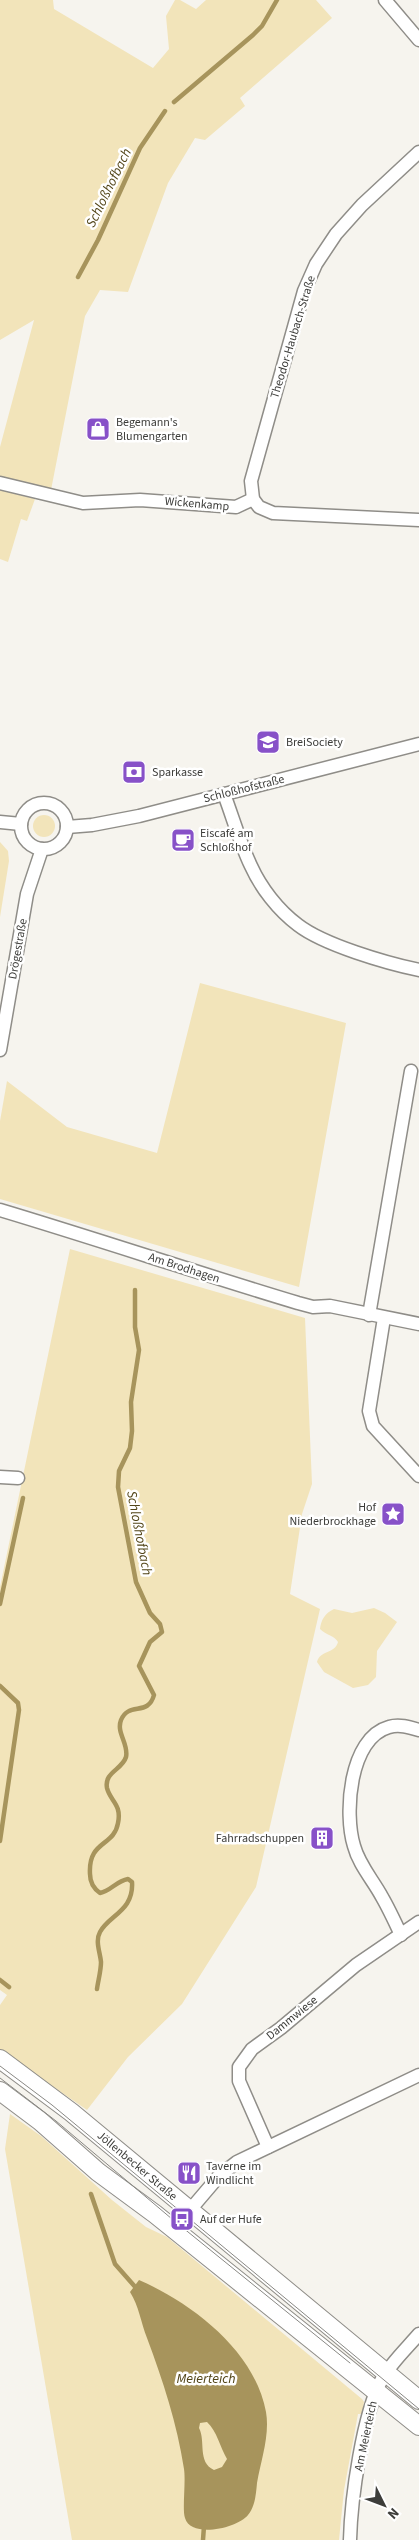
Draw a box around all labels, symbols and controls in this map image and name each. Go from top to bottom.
water label: Schloßhofbach [81,145,137,231]
street label: Theodor-Haubach-Straße [266,273,320,401]
place label: Begemann's Blumengarten [116,414,188,445]
shop icon: Begemann's Blumengarten [85,416,111,442]
street label: Wickenkamp [164,493,230,515]
school or university icon: BreiSociety [255,729,281,755]
place label: BreiSociety [286,734,343,751]
bank icon: Sparkasse [121,759,147,785]
place label: Sparkasse [152,764,203,781]
street label: Schloßhofstraße [202,771,286,807]
place label: Eiscafé am Schloßhof [200,825,253,856]
cafe icon: Eiscafé am Schloßhof [170,827,196,853]
street label: Drögestraße [4,917,32,981]
street label: Am Brodhagen [146,1248,222,1288]
water label: Schloßhofbach [121,1489,157,1577]
place label: Hof Niederbrockhage [290,1499,376,1530]
place icon: Hof Niederbrockhage [380,1501,406,1527]
building icon: Fahrradschuppen [309,1825,335,1851]
place label: Fahrradschuppen [216,1830,304,1847]
street label: Dammwiese [263,1992,321,2044]
street label: Jöllenbecker Straße [93,2127,181,2205]
place label: Taverne im Windlicht [206,2158,261,2189]
restaurant icon: Taverne im Windlicht [176,2160,202,2186]
bus stop icon: Auf der Hufe [169,2206,195,2232]
place label: Auf der Hufe [200,2211,262,2228]
water label: Meierteich [176,2369,236,2389]
street label: Am Meierteich [350,2399,382,2473]
north arrow [359,2480,409,2530]
text: N [382,2503,403,2523]

